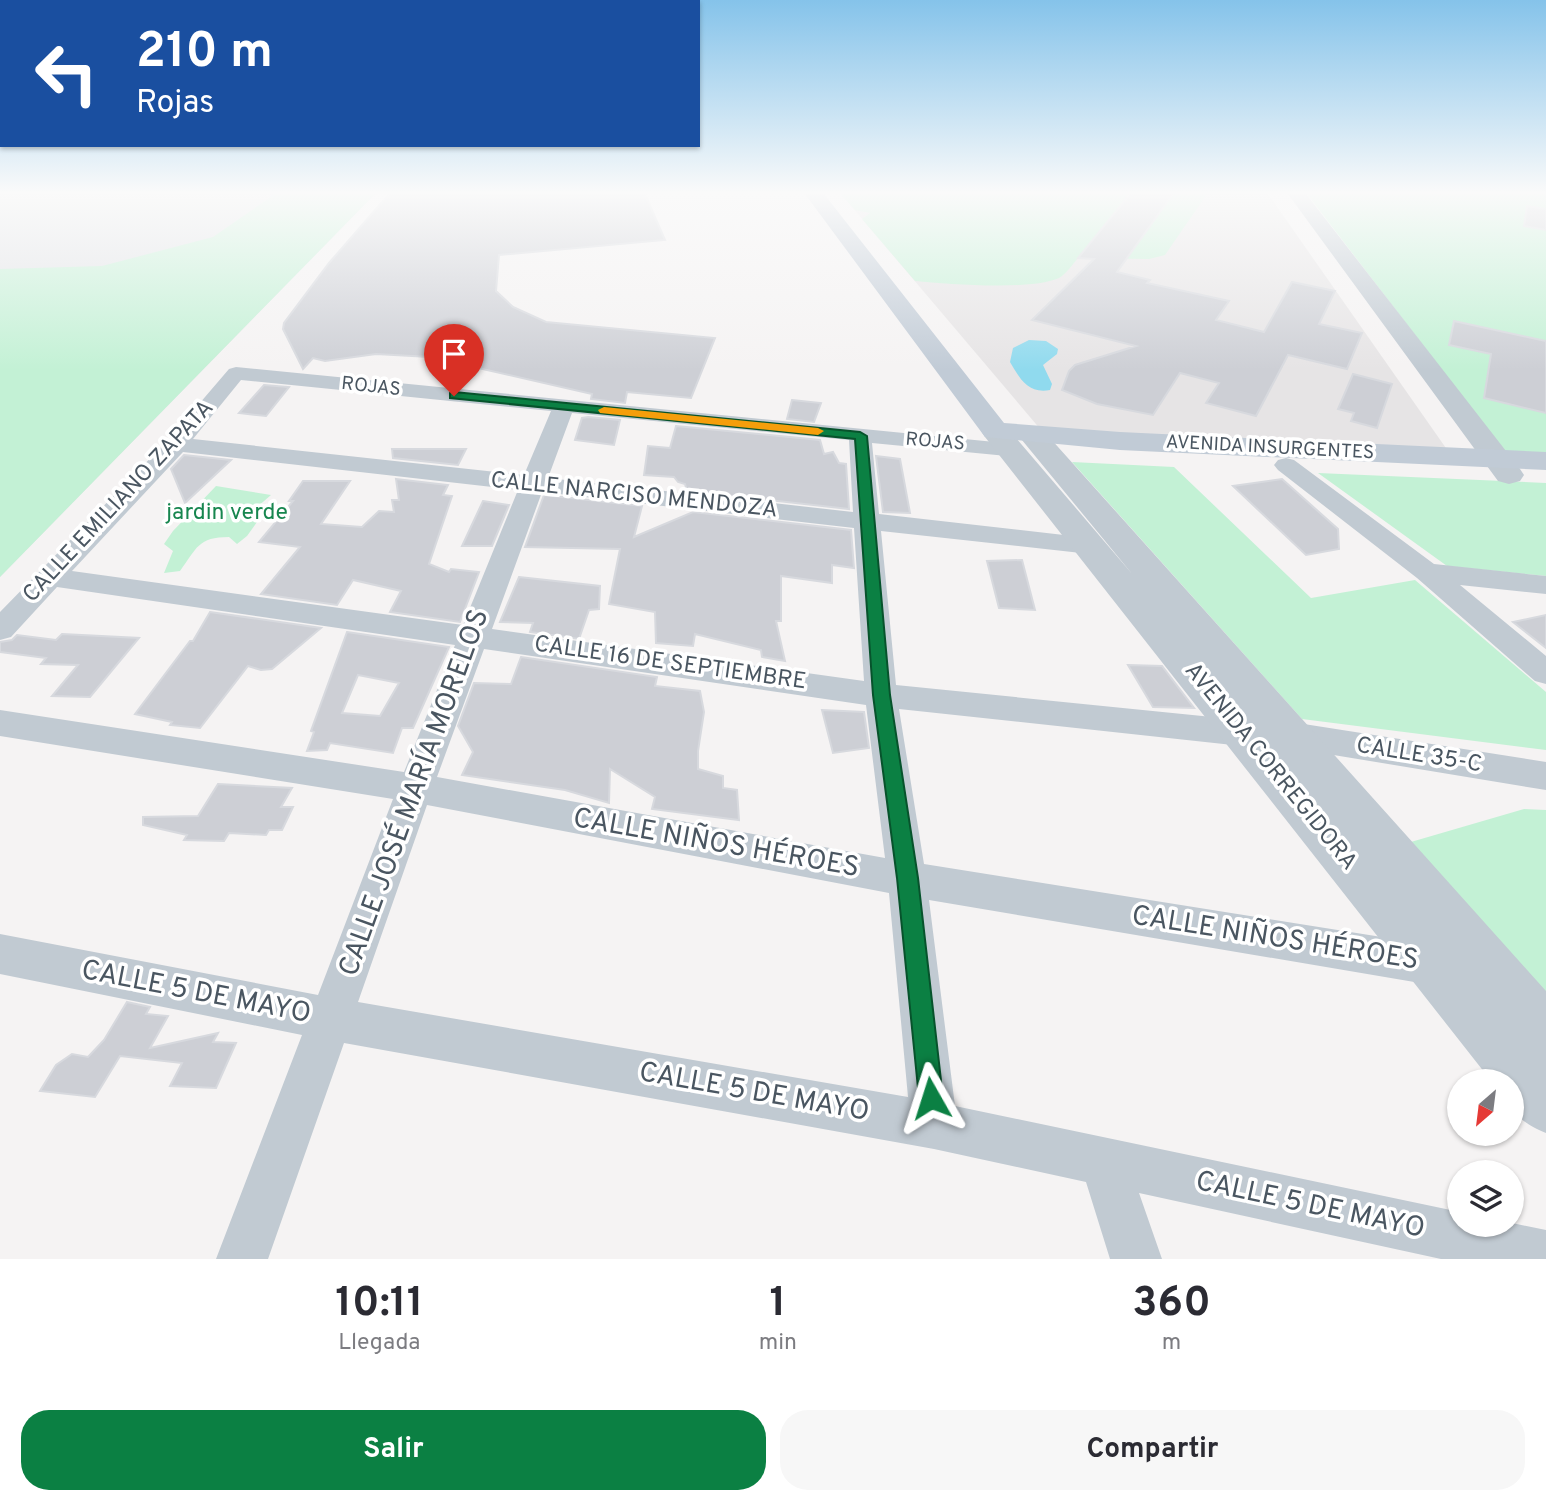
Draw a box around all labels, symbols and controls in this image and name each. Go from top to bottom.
text: 210 m [136,23,273,85]
icon: left [21,28,112,119]
text: Rojas [136,84,214,124]
pin [424,324,484,396]
icon: arrive [435,335,473,373]
street label: ROJAS [340,372,402,402]
street label: CALLE EMILIANO ZAPATA [17,394,221,610]
street label: ROJAS [904,427,966,457]
street label: AVENIDA INSURGENTES [1165,431,1375,465]
street label: CALLE NARCISO MENDOZA [489,467,779,525]
park label: jardin verde [164,499,288,528]
street label: CALLE JOSÉ MARÍA MORELOS [330,604,498,982]
street label: CALLE 16 DE SEPTIEMBRE [532,631,808,697]
street label: AVENIDA CORREGIDORA [1177,657,1363,877]
street label: CALLE 35-C [1354,732,1484,780]
street label: CALLE NIÑOS HÉROES [570,799,862,887]
street label: CALLE NIÑOS HÉROES [1129,897,1421,979]
street label: CALLE 5 DE MAYO [78,953,314,1033]
street label: CALLE 5 DE MAYO [636,1055,872,1131]
position arrow [894,1061,968,1135]
north arrow [1447,1069,1524,1146]
map controls [1447,1069,1524,1237]
button: layers [1447,1160,1524,1237]
street label: CALLE 5 DE MAYO [1192,1164,1428,1248]
text: 10:11 [335,1278,423,1331]
text: 1 [769,1278,786,1331]
text: 360 [1132,1278,1211,1331]
text: Llegada [338,1329,420,1358]
text: min [759,1329,797,1358]
text: m [1162,1329,1181,1358]
button: Salir [21,1410,766,1490]
button: Compartir [780,1410,1525,1490]

